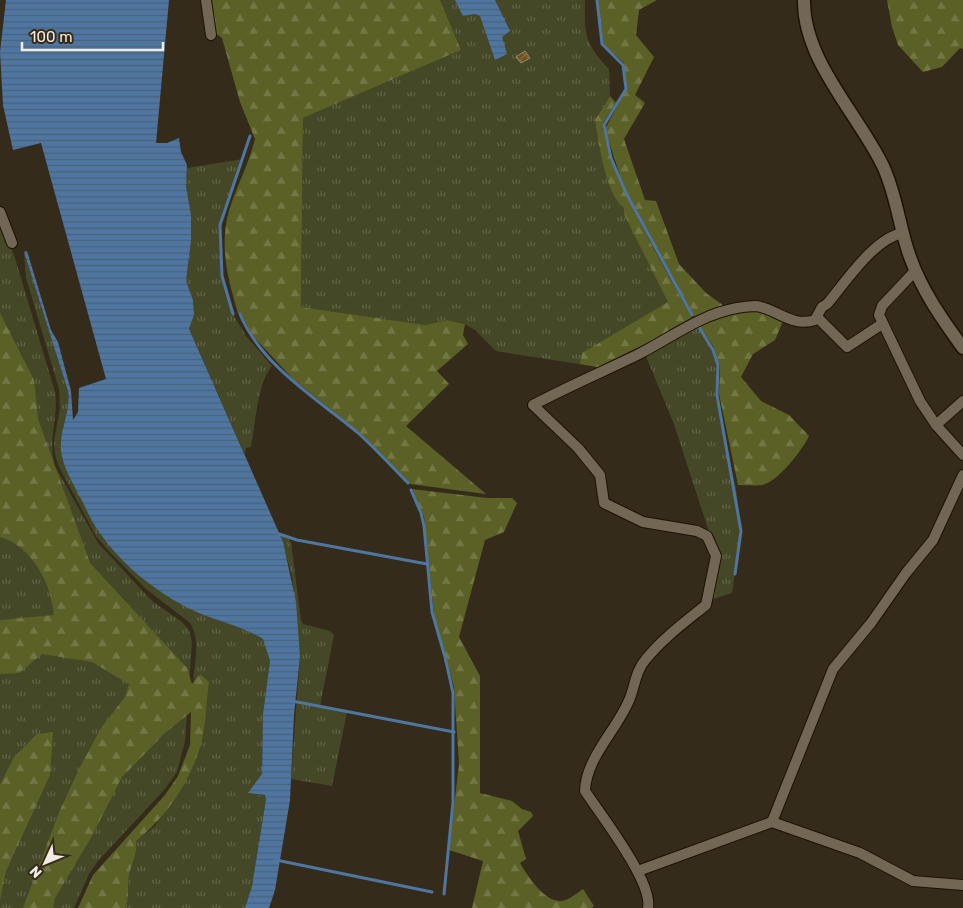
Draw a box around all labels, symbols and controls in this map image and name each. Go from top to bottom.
scale bar [22,20,164,52]
text: 100 m [30,28,72,46]
north arrow [20,838,70,888]
text: N [26,862,46,881]

